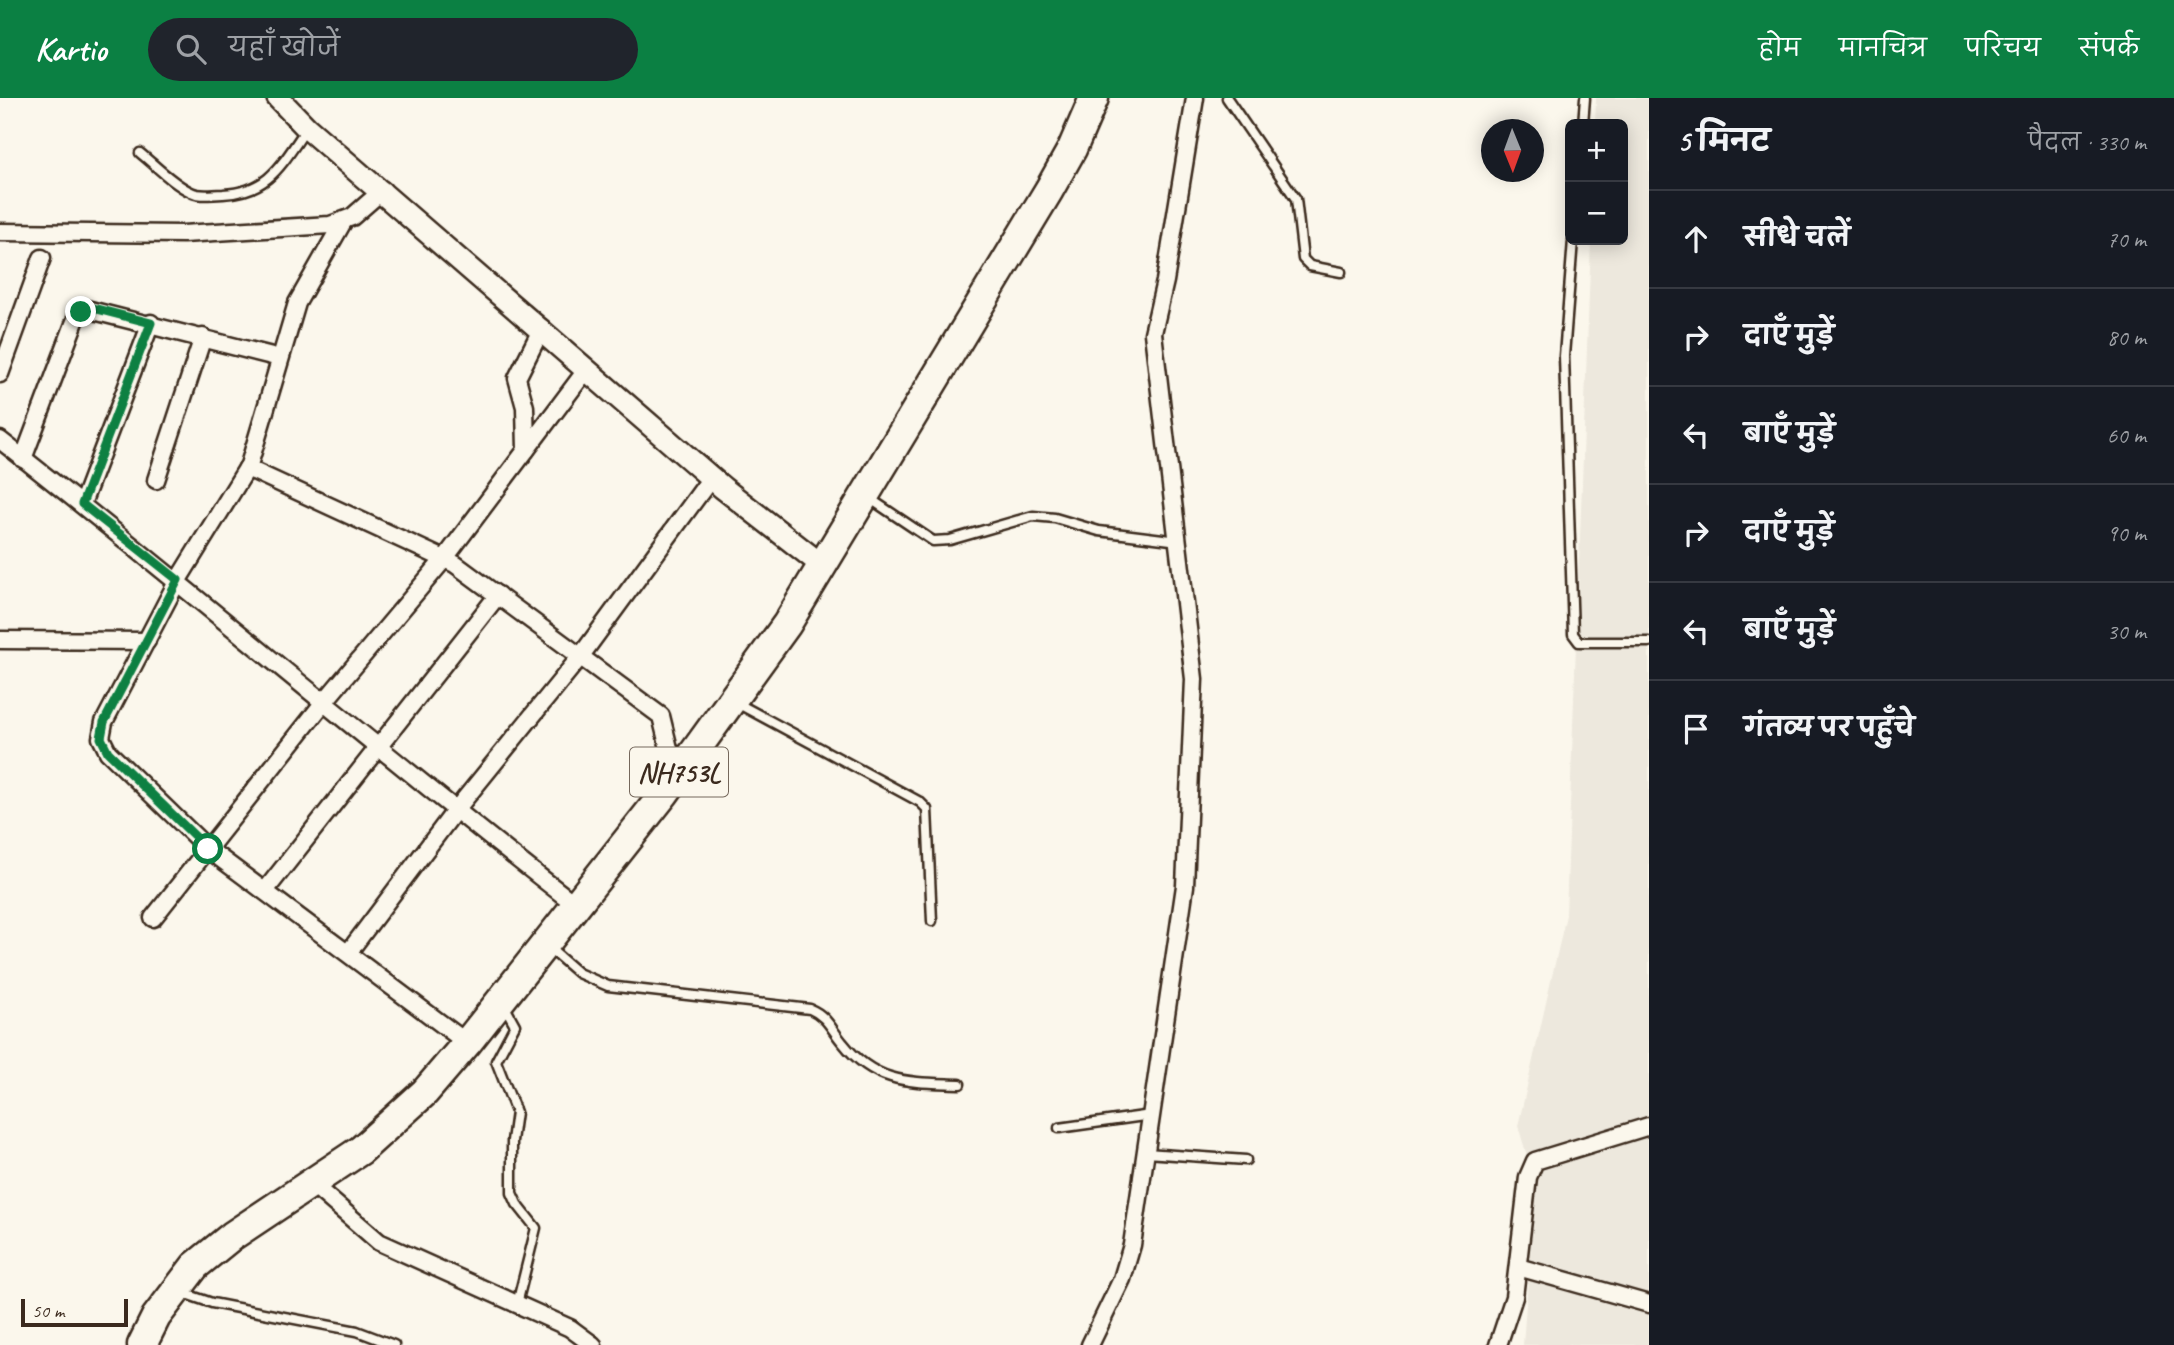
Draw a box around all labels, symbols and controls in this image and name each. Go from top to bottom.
search box [148,18,638,81]
text: Kartio [35,28,106,70]
icon: search [172,30,210,68]
text: यहाँ खोजें [228,31,340,64]
text: होम [1758,33,1801,63]
text: मानचित्र [1839,33,1927,63]
text: परिचय [1965,33,2041,63]
text: संपर्क [2079,33,2139,63]
north arrow [1481,119,1544,182]
map controls [1565,119,1628,245]
button: + [1565,119,1628,182]
text: 5 मिनट [1677,122,1770,160]
text: पैदल · 330 m [2028,128,2146,157]
button: − [1565,182,1628,245]
icon: ahead [1677,220,1715,258]
text: सीधे चलें [1744,221,1850,254]
text: 70 m [2107,225,2146,254]
route end [65,296,96,327]
icon: right [1677,318,1715,356]
text: दाएँ मुड़ें [1744,319,1834,352]
text: 80 m [2107,323,2146,352]
icon: left [1677,416,1715,454]
text: बाएँ मुड़ें [1744,417,1835,450]
text: 60 m [2107,421,2146,450]
icon: right [1677,514,1715,552]
text: दाएँ मुड़ें [1744,515,1834,548]
text: 90 m [2107,519,2146,548]
icon: left [1677,612,1715,650]
text: बाएँ मुड़ें [1744,613,1835,646]
text: 30 m [2107,617,2146,646]
icon: arrive [1677,710,1715,748]
text: गंतव्य पर पहुँचे [1744,711,1915,744]
road number: NH753L [630,748,728,796]
route start [192,833,223,864]
scale bar [21,1296,128,1328]
text: 50 m [32,1299,64,1323]

